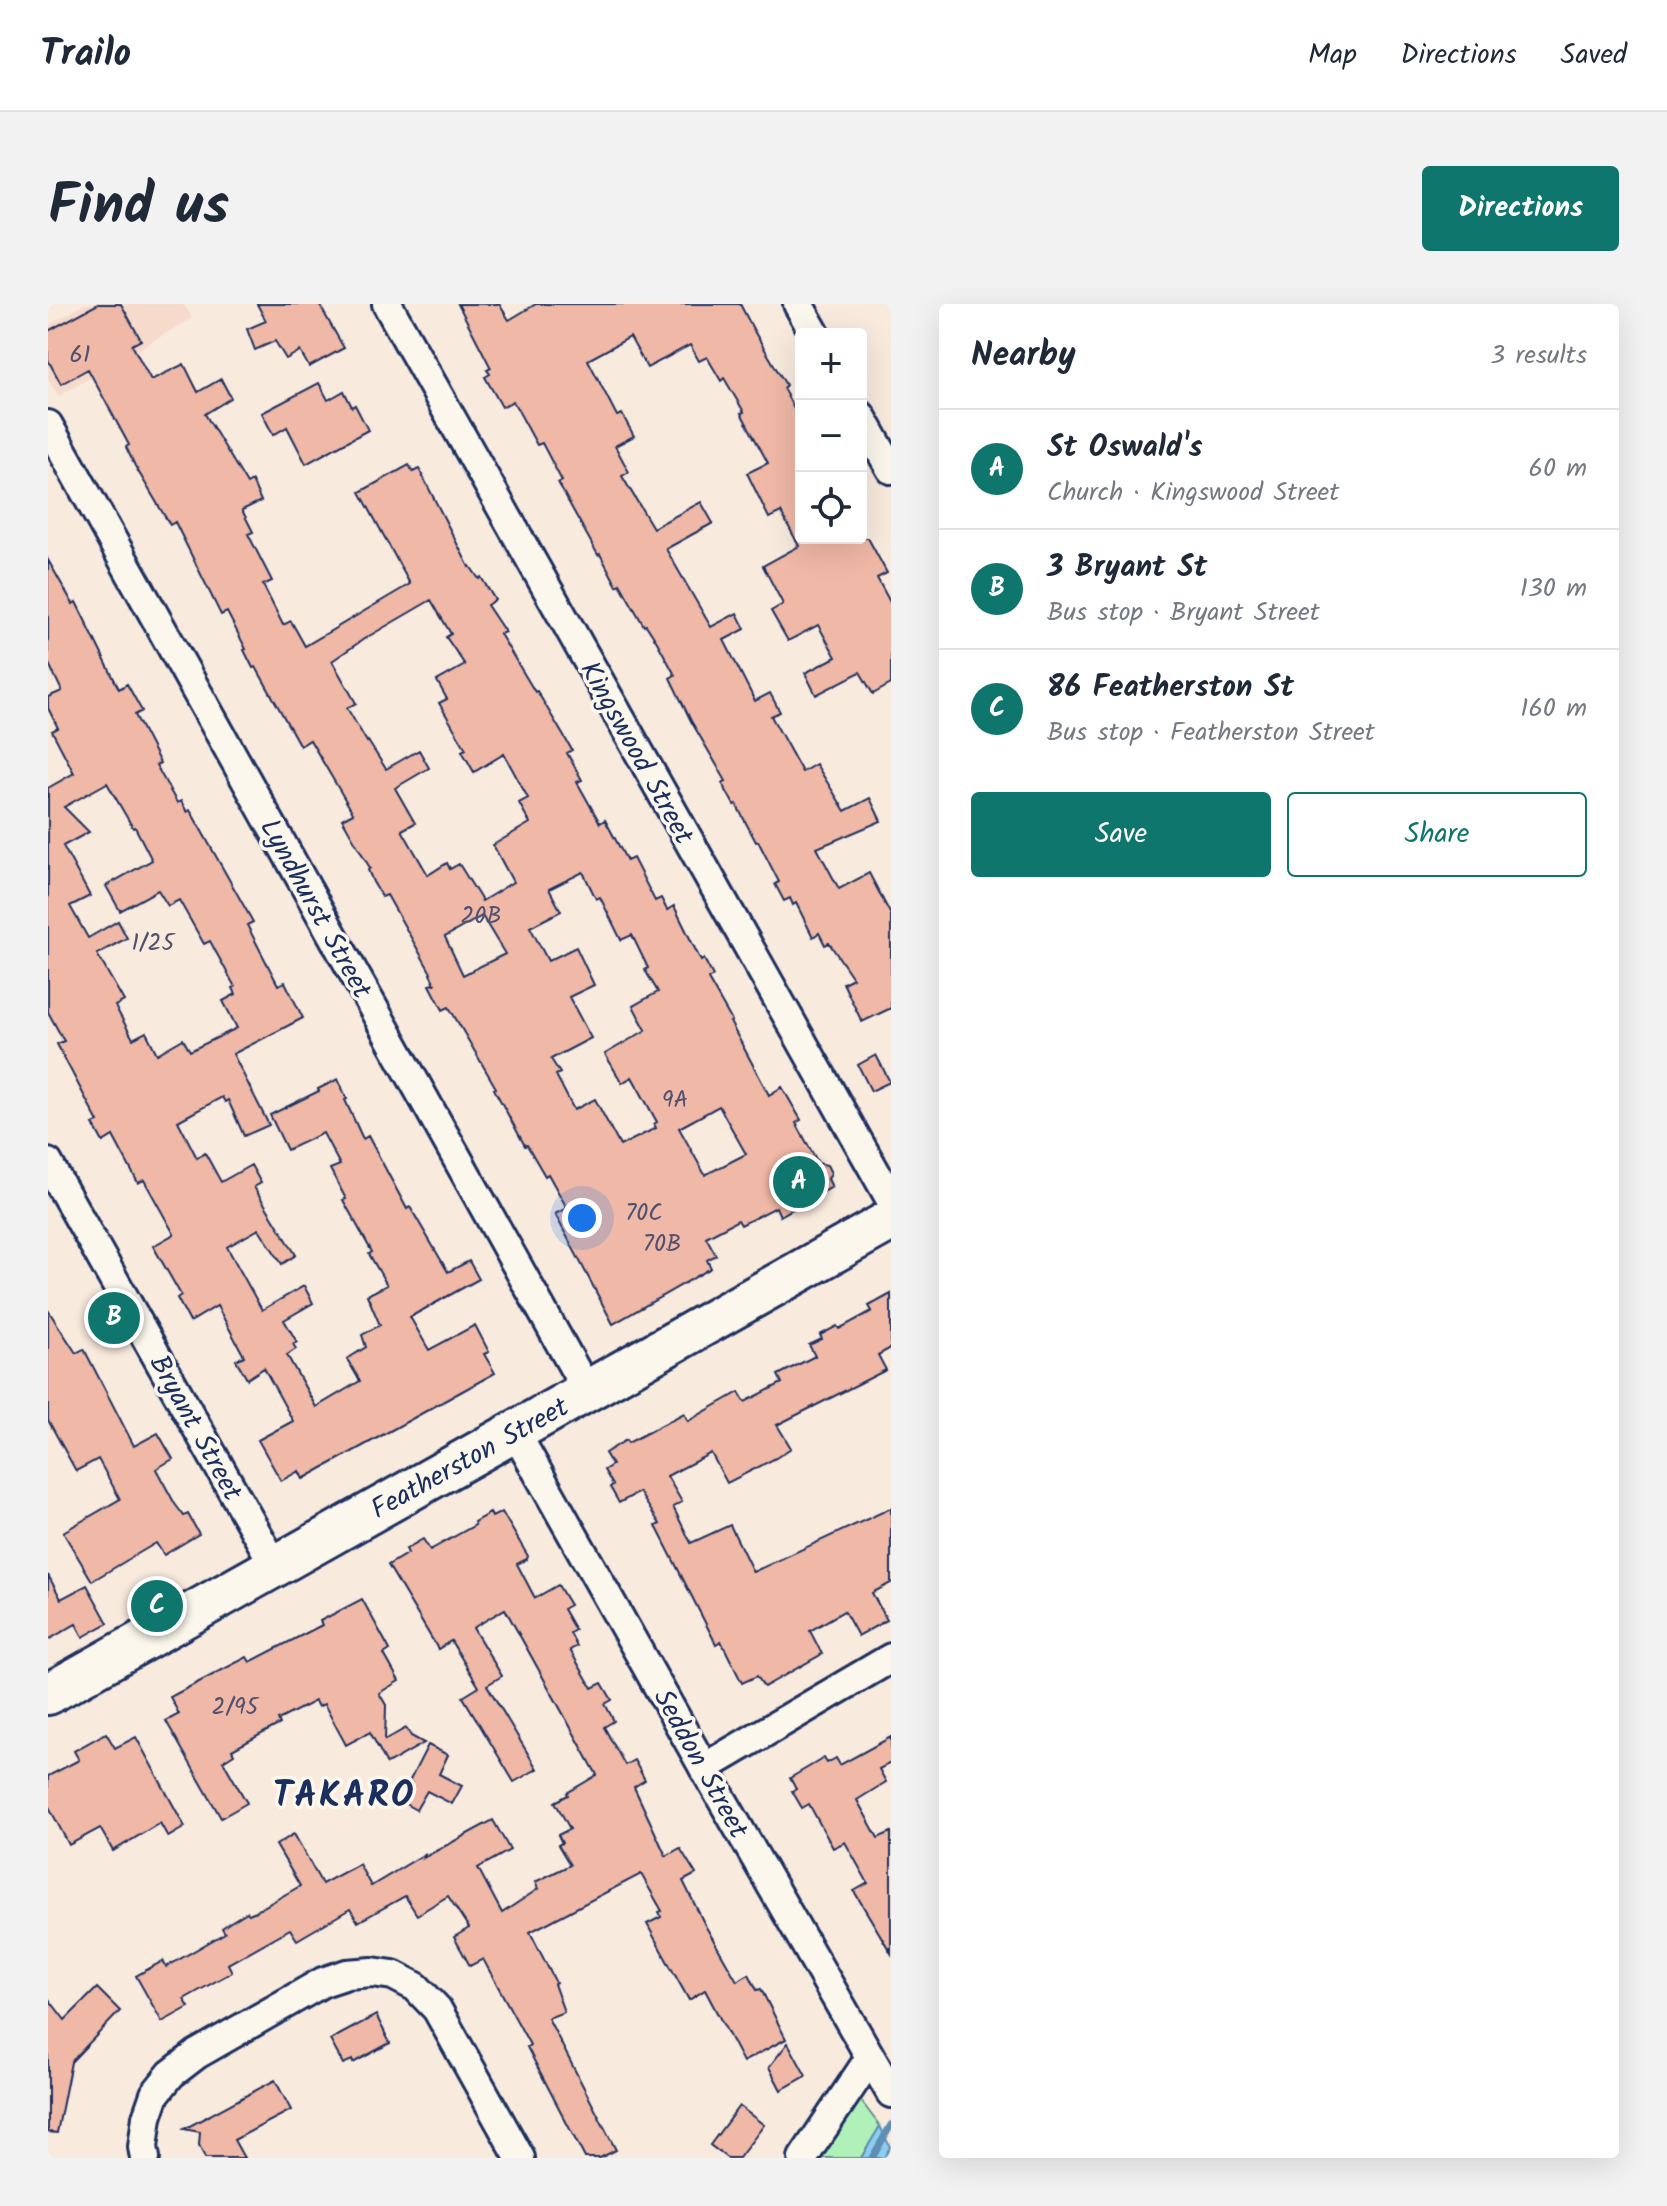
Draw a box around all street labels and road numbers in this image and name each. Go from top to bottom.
street label: Kingswood Street [567,653,705,854]
street label: Lyndhurst Street [247,811,384,1009]
street label: Bryant Street [136,1347,254,1511]
street label: Featherston Street [363,1385,579,1532]
street label: Seddon Street [640,1681,760,1848]

